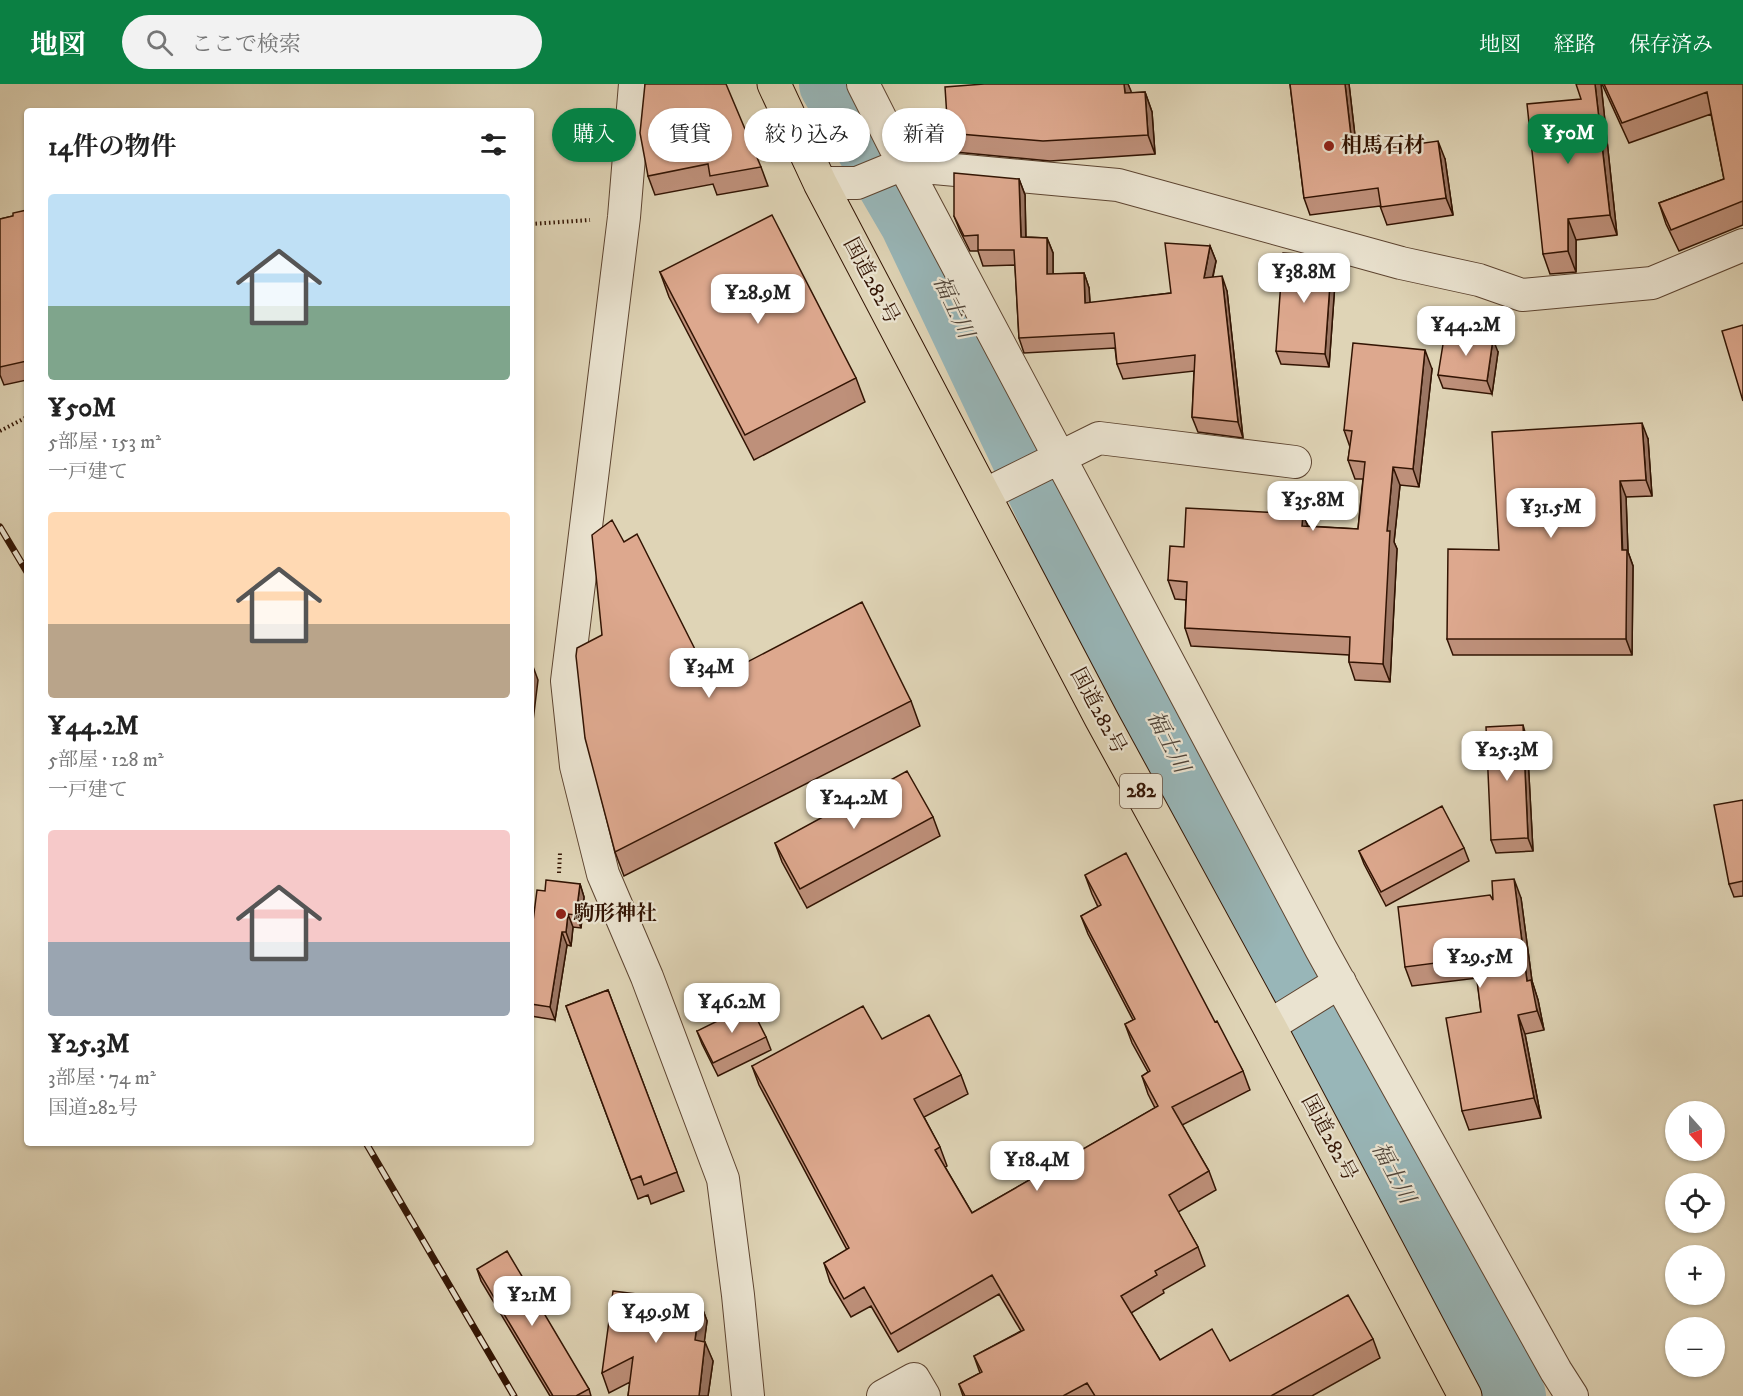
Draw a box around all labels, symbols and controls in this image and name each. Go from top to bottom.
search box [122,15,542,69]
icon: search [143,26,176,59]
text: 地図 [30,28,86,63]
text: ここで検索 [191,31,301,58]
text: 地図 [1479,32,1521,58]
text: 経路 [1554,32,1596,58]
text: 保存済み [1629,32,1713,58]
chip: 購入 [552,108,636,162]
chip: 賃貸 [648,108,732,162]
chip: 絞り込み [744,108,870,162]
chip: 新着 [882,108,966,162]
pin: ¥50M [1532,114,1604,165]
text: ¥50M [1542,121,1594,146]
icon: filters [477,128,510,161]
text: 14件の物件 [48,131,177,164]
place label: 相馬石材 [1341,133,1425,159]
marker: 相馬石材 [1322,139,1336,153]
icon: home [225,233,333,341]
street label: 国道282号 [837,233,905,329]
pin: ¥38.8M [1255,253,1353,304]
text: ¥38.8M [1272,260,1336,285]
water label: 福士川 [927,271,980,344]
pin: ¥28.9M [709,274,807,325]
text: ¥28.9M [725,281,791,306]
pin: ¥44.2M [1417,306,1515,357]
text: ¥44.2M [1431,313,1501,338]
text: ¥50M [48,392,116,425]
text: 5部屋 · 153 m² [48,430,161,455]
text: 一戸建て [48,460,128,485]
pin: ¥35.8M [1264,481,1362,532]
text: ¥35.8M [1281,488,1345,513]
pin: ¥31.5M [1502,488,1600,539]
text: ¥31.5M [1521,495,1581,520]
icon: home [225,551,333,659]
pin: ¥34M [673,648,745,699]
text: ¥34M [684,655,734,680]
street label: 国道282号 [1064,663,1132,759]
water label: 福士川 [1141,706,1196,779]
text: ¥44.2M [48,710,139,743]
pin: ¥25.3M [1458,731,1556,782]
text: ¥25.3M [1476,738,1538,763]
text: 5部屋 · 128 m² [48,748,164,773]
road number: 282 [1120,774,1162,808]
text: 一戸建て [48,778,128,803]
pin: ¥24.2M [805,779,903,830]
text: ¥24.2M [820,786,888,811]
icon: home [225,869,333,977]
place label: 駒形神社 [573,901,657,927]
marker: 駒形神社 [554,907,568,921]
pin: ¥29.5M [1431,938,1529,989]
text: ¥29.5M [1447,945,1513,970]
pin: ¥46.2M [683,983,781,1034]
text: ¥46.2M [698,990,766,1015]
text: ¥25.3M [48,1028,130,1061]
text: 3部屋 · 74 m² [48,1066,156,1091]
street label: 国道282号 [1295,1090,1363,1186]
text: 国道282号 [48,1096,138,1121]
north arrow [1665,1101,1725,1161]
map controls [1665,1101,1725,1377]
water label: 福士川 [1366,1138,1421,1210]
pin: ¥18.4M [988,1141,1086,1192]
text: ¥18.4M [1004,1148,1070,1173]
button: locate [1665,1173,1725,1233]
button: + [1665,1245,1725,1305]
pin: ¥21M [496,1276,568,1327]
text: ¥21M [508,1283,556,1308]
pin: ¥49.9M [607,1293,705,1344]
text: ¥49.9M [622,1300,690,1325]
button: − [1665,1317,1725,1377]

